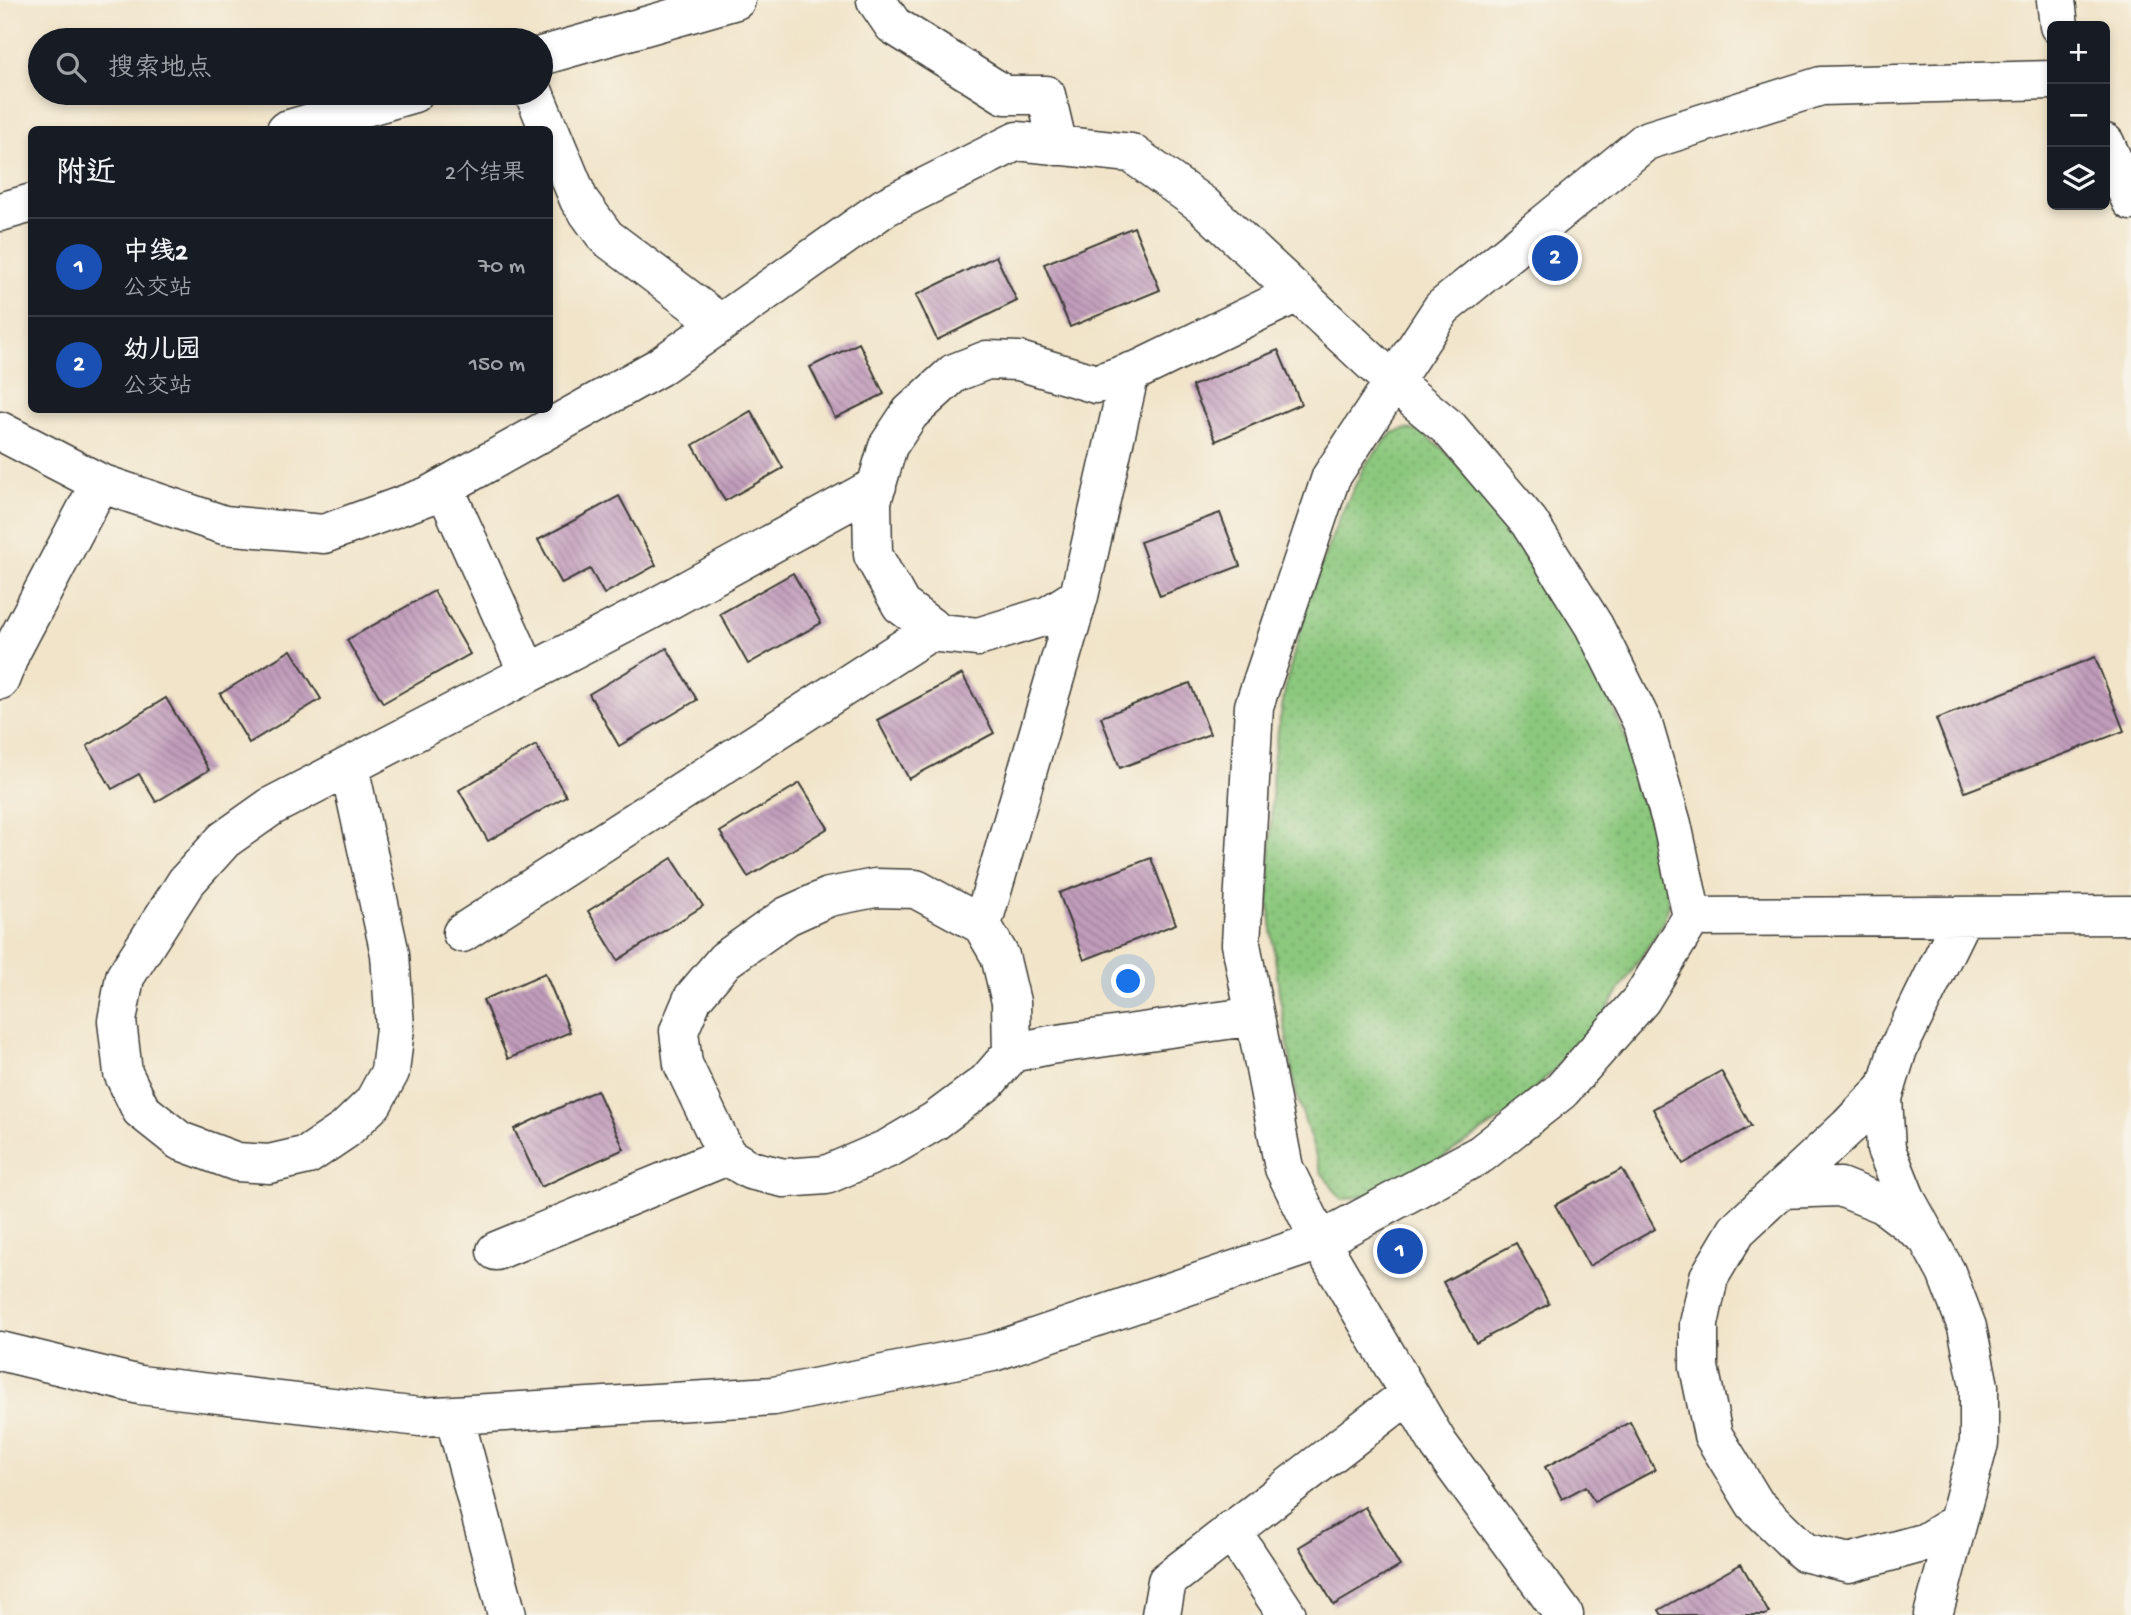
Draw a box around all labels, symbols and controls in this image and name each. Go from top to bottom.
map controls [2047,21,2110,210]
button: + [2047,21,2110,84]
search box [28,28,553,105]
icon: search [52,48,90,86]
text: 搜索地点 [108,55,212,86]
button: − [2047,84,2110,147]
button: layers [2047,147,2110,210]
text: 附近 [56,158,116,193]
text: 2个结果 [445,161,525,188]
pin: 2 [1532,232,1578,284]
text: 中线2 [123,239,188,270]
text: 1 [74,254,84,281]
text: 70 m [478,254,525,281]
text: 公交站 [123,276,192,303]
text: 幼儿园 [123,337,201,368]
text: 2 [73,352,85,379]
text: 150 m [469,352,525,379]
text: 公交站 [123,374,192,401]
your location [1111,964,1145,998]
pin: 1 [1377,1225,1423,1277]

